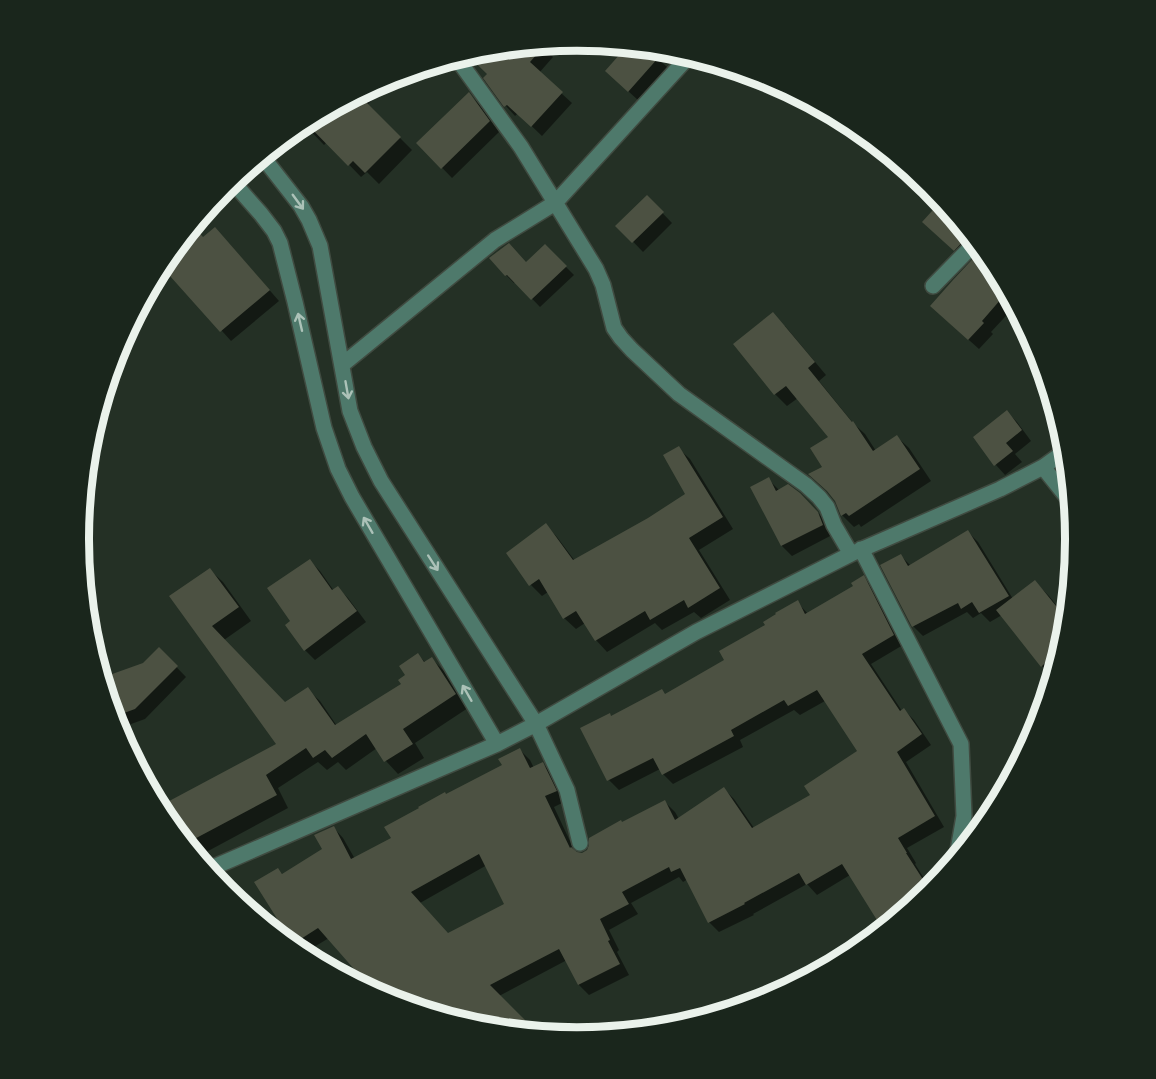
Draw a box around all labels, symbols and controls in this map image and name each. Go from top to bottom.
one-way arrow [292,194,304,210]
one-way arrow [293,313,305,332]
one-way arrow [341,379,352,399]
one-way arrow [362,517,374,534]
one-way arrow [427,554,439,570]
one-way arrow [461,685,472,703]

